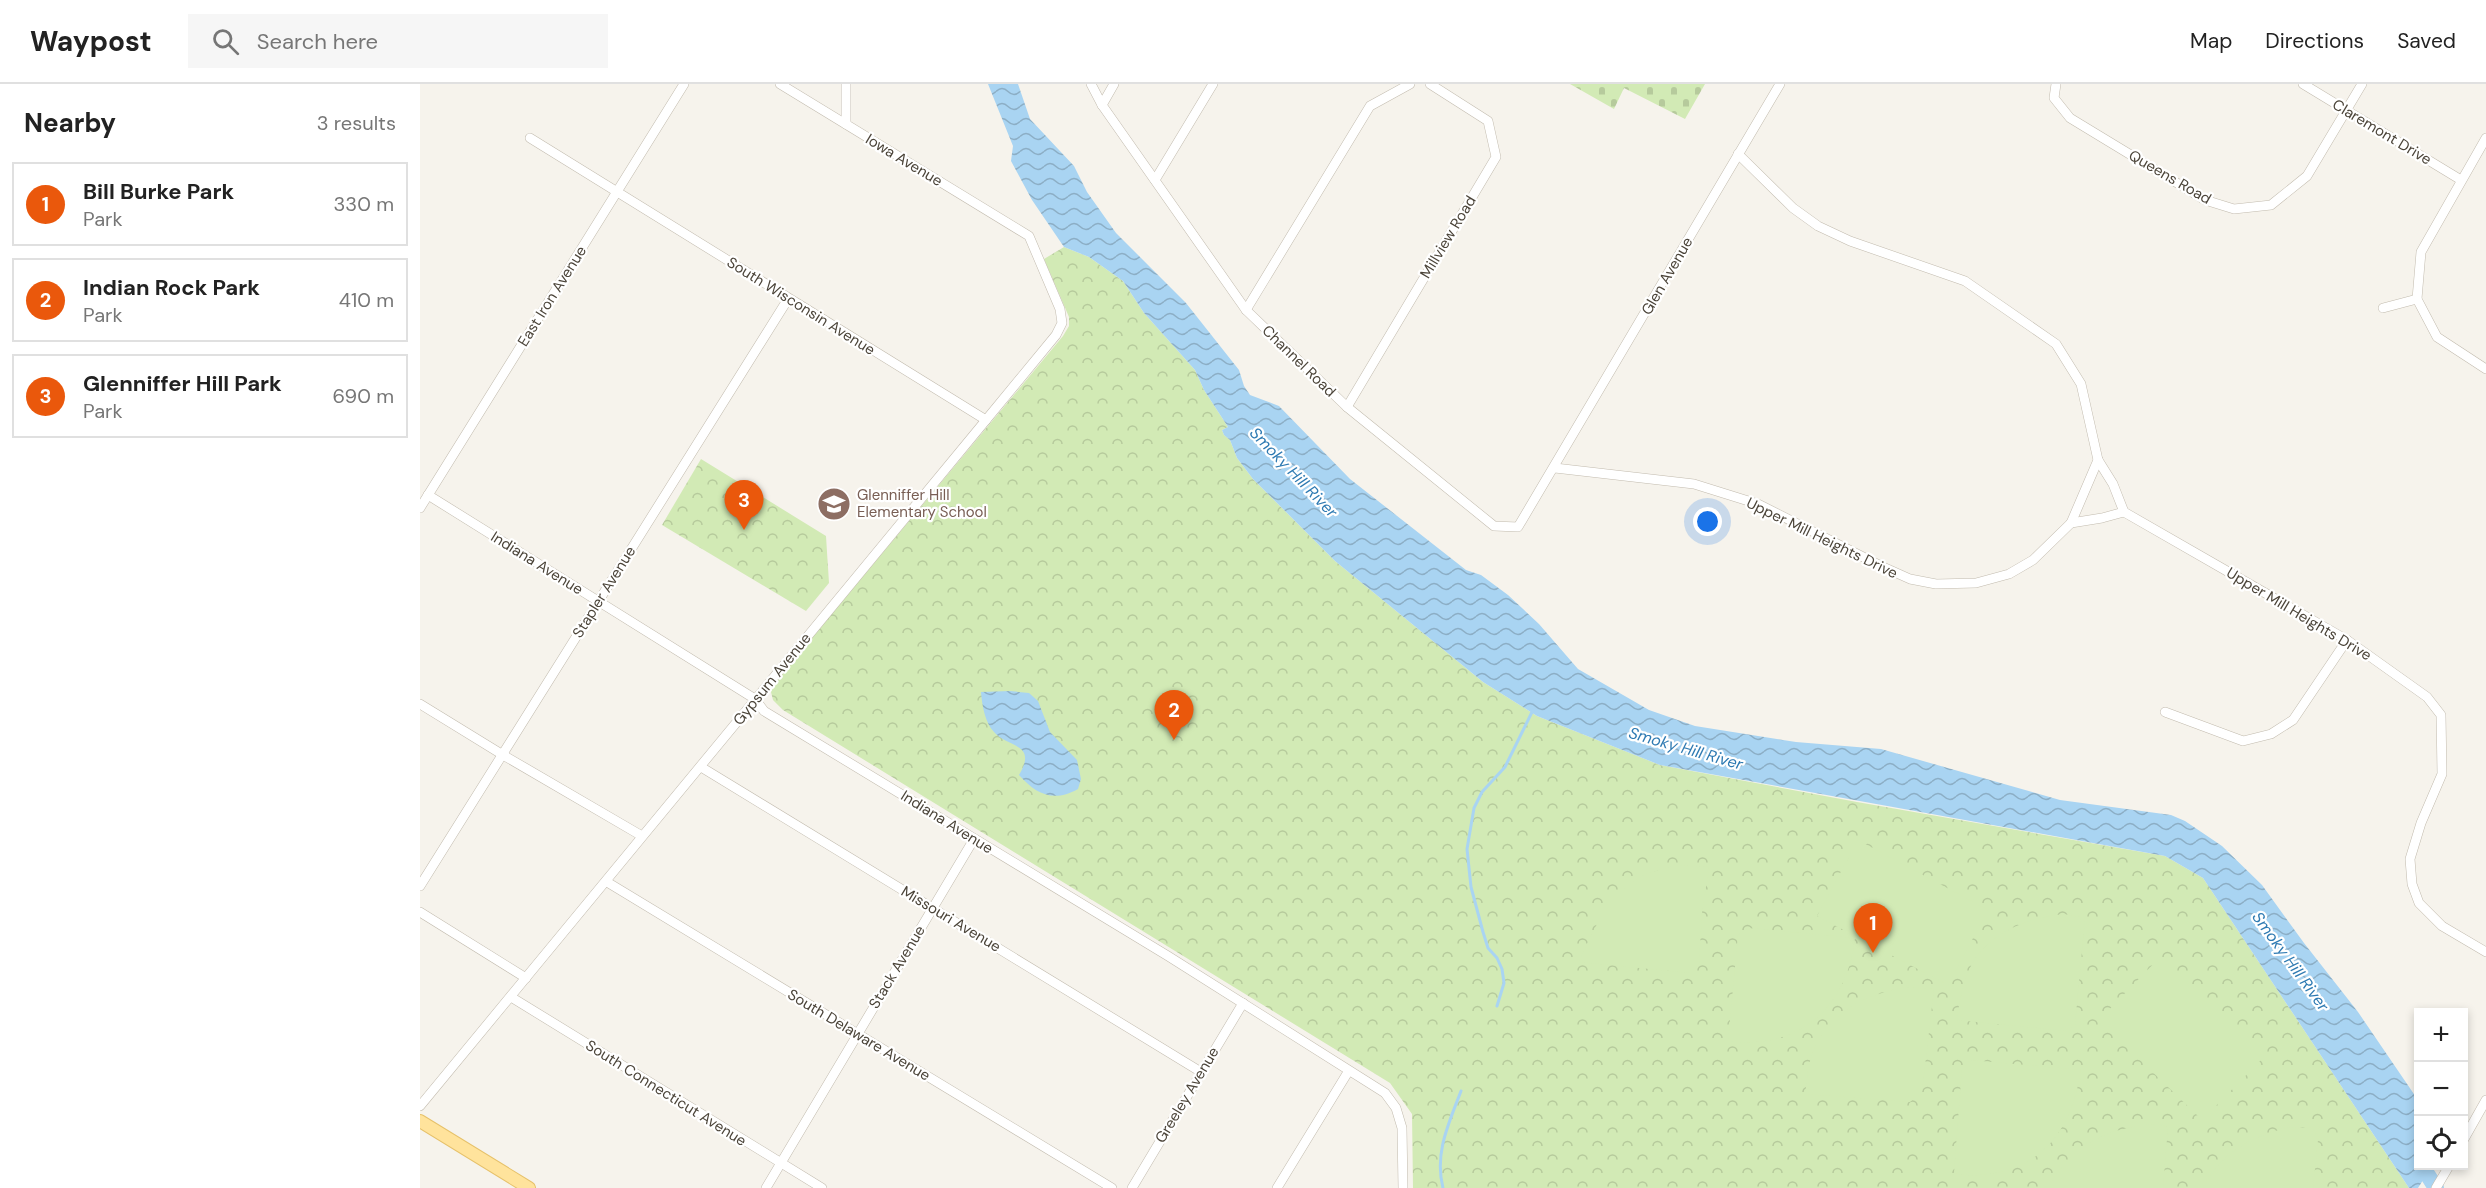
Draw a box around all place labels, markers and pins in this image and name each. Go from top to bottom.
pin: 3 [724,480,764,530]
place label: Glenniffer Hill Elementary School [857,485,987,522]
school or university icon: Glenniffer Hill Elementary School [816,486,852,522]
pin: 2 [1154,690,1194,740]
pin: 1 [1854,904,1892,953]

